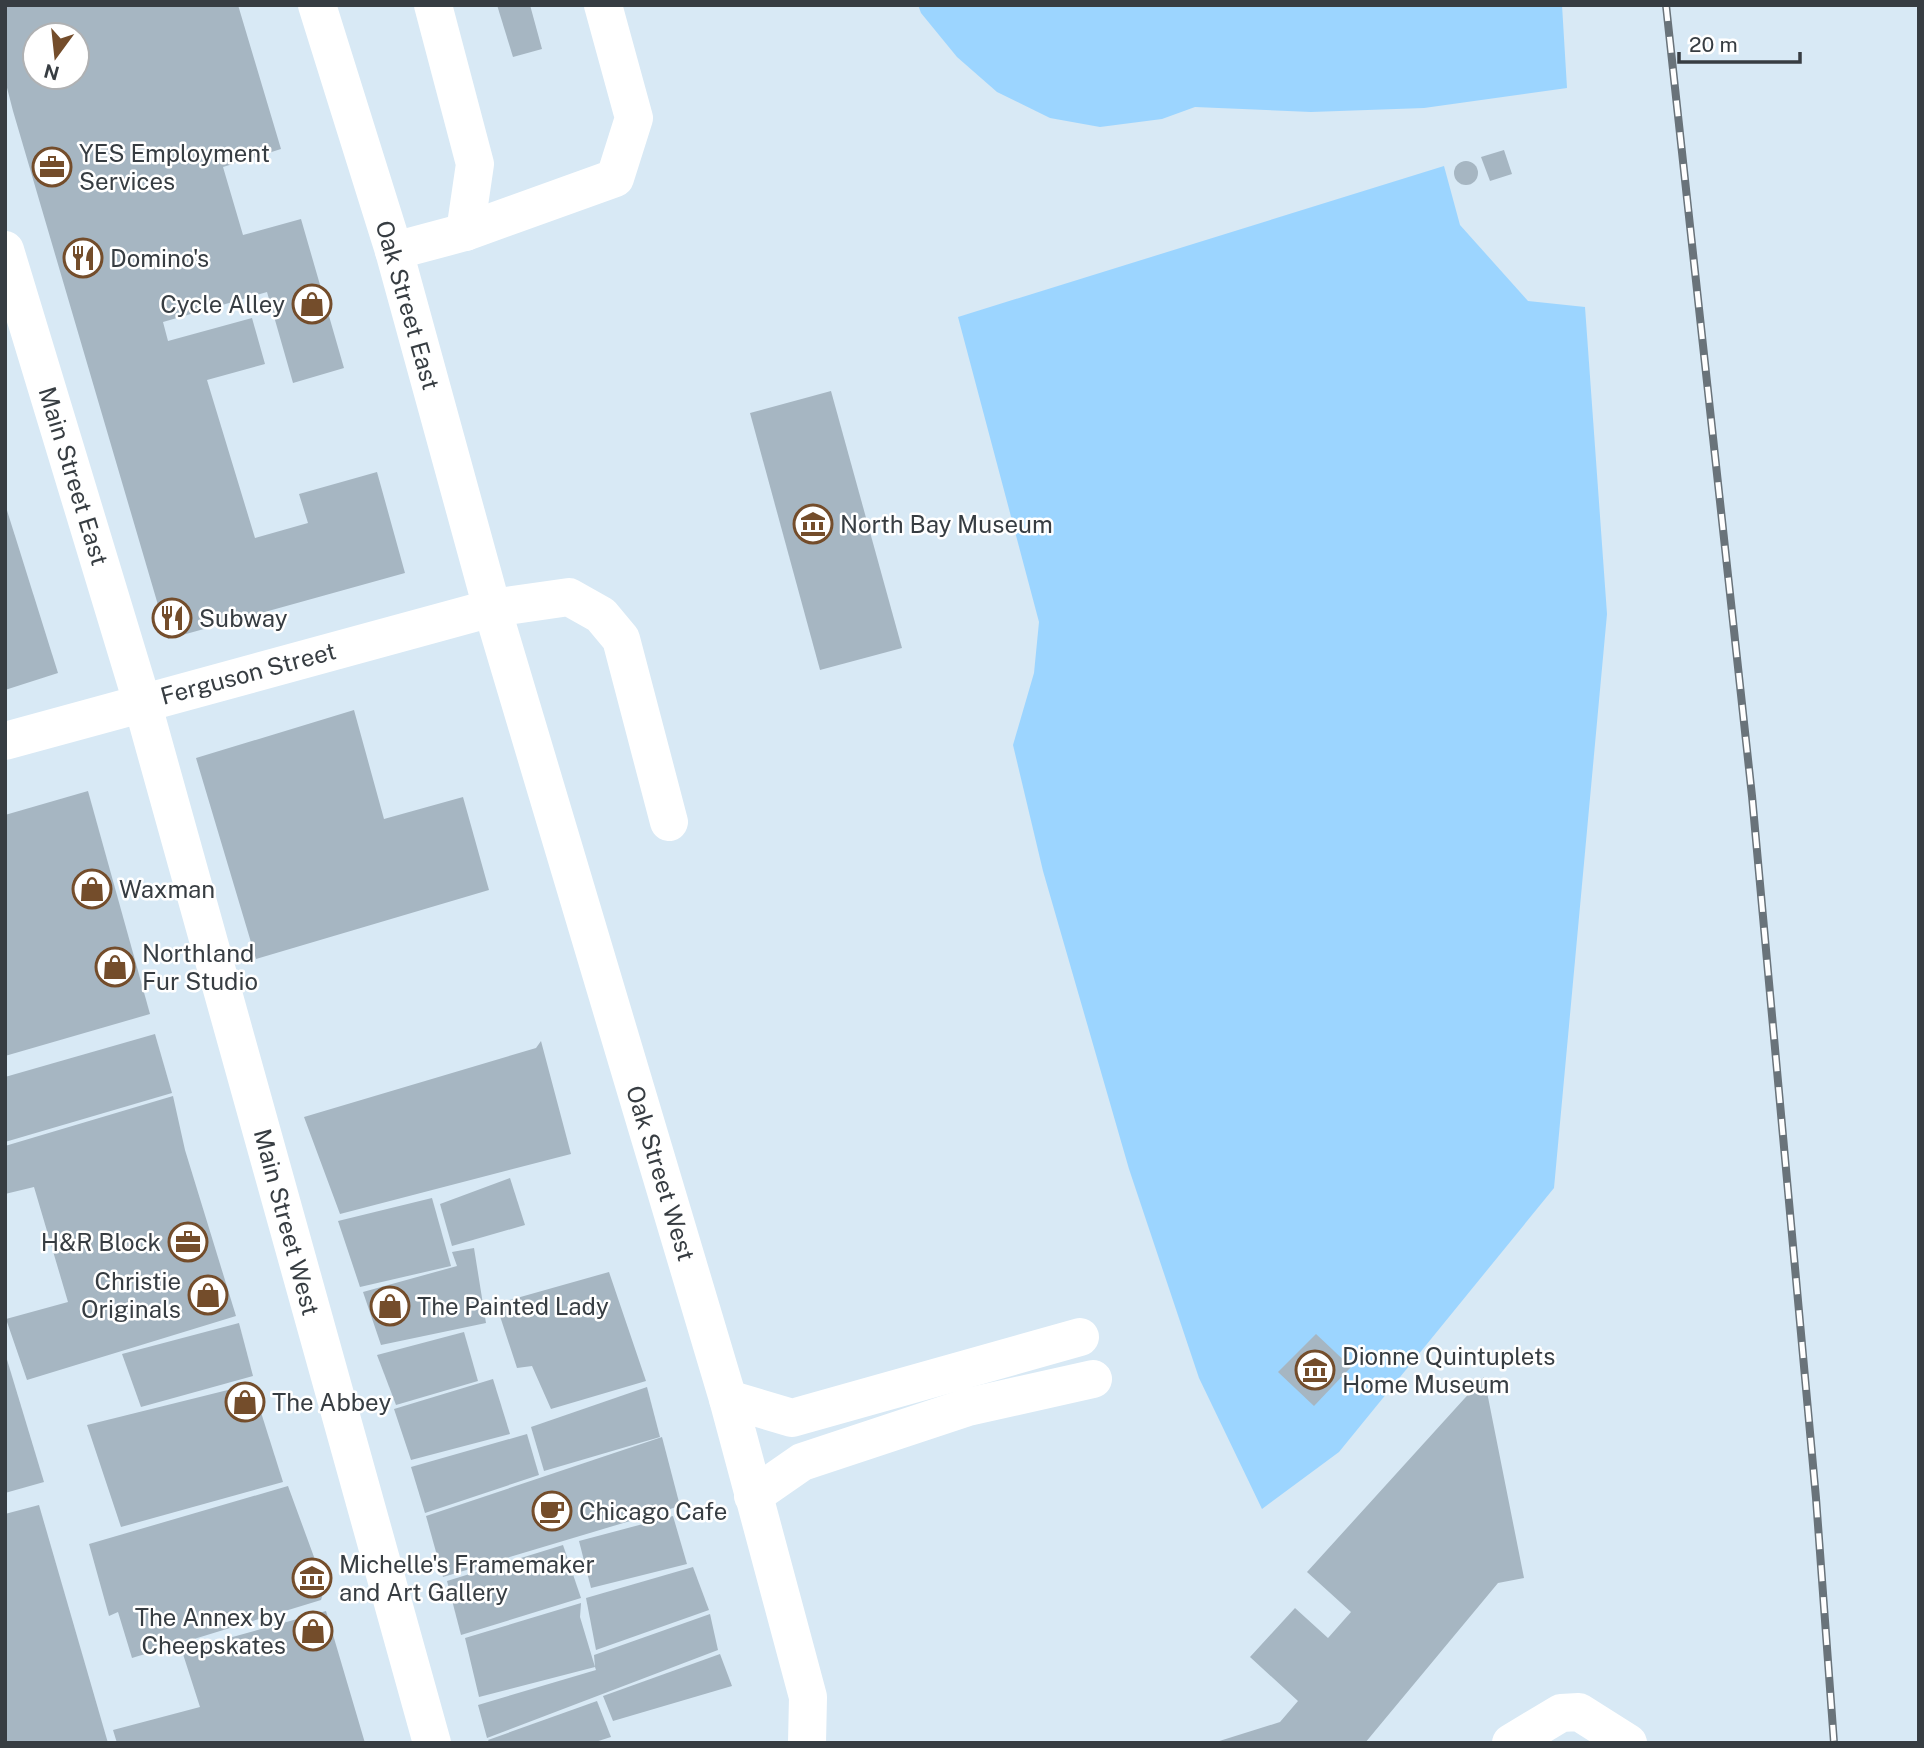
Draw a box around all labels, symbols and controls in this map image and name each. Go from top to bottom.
north arrow [21,21,91,91]
scale bar [1679,21,1800,65]
text: 20 m [1689,32,1738,57]
text: N [42,60,62,85]
place label: YES Employment Services [79,139,270,195]
office icon: YES Employment Services [31,146,73,188]
street label: Oak Street East [370,217,446,393]
restaurant icon: Domino's [62,237,104,279]
place label: Domino's [110,244,209,272]
shop icon: Cycle Alley [291,283,333,325]
place label: Cycle Alley [160,290,285,318]
street label: Main Street East [34,383,114,569]
museum icon: North Bay Museum [792,503,834,545]
place label: North Bay Museum [840,510,1053,538]
restaurant icon: Subway [151,597,193,639]
place label: Subway [199,604,288,632]
street label: Ferguson Street [157,636,339,710]
shop icon: Waxman [71,868,113,910]
place label: Waxman [119,875,215,903]
place label: Northland Fur Studio [142,939,258,995]
shop icon: Northland Fur Studio [94,946,136,988]
street label: Oak Street West [621,1082,701,1264]
street label: Main Street West [249,1126,325,1318]
office icon: H&R Block [167,1221,209,1263]
place label: H&R Block [41,1228,161,1256]
place label: Christie Originals [81,1267,181,1323]
shop icon: Christie Originals [187,1274,229,1316]
shop icon: The Painted Lady [369,1285,411,1327]
place label: The Painted Lady [417,1292,609,1320]
place label: Dionne Quintuplets Home Museum [1342,1342,1555,1398]
museum icon: Dionne Quintuplets Home Museum [1294,1349,1336,1391]
shop icon: The Abbey [224,1381,266,1423]
place label: The Abbey [272,1388,391,1416]
cafe icon: Chicago Cafe [531,1490,573,1532]
place label: Chicago Cafe [579,1497,727,1525]
place label: Michelle's Framemaker and Art Gallery [339,1550,595,1606]
museum icon: Michelle's Framemaker and Art Gallery [291,1557,333,1599]
place label: The Annex by Cheepskates [135,1603,286,1659]
shop icon: The Annex by Cheepskates [292,1610,334,1652]

